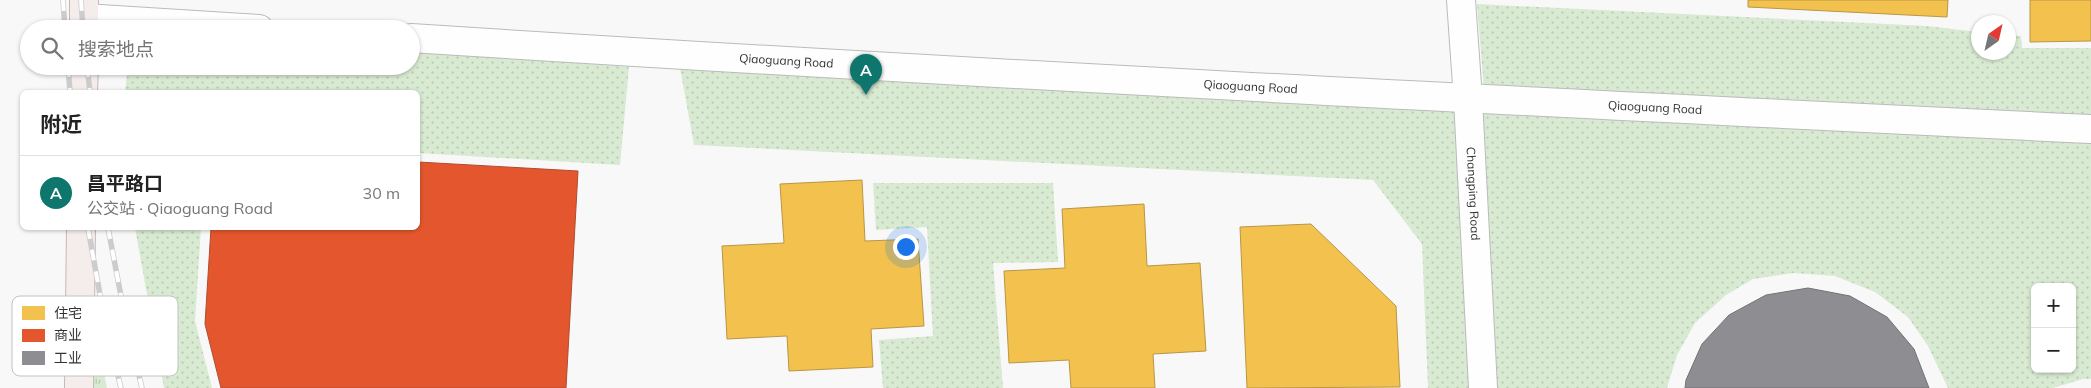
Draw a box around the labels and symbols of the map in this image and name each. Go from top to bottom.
north arrow [1971,15,2016,60]
street label: Qiaoguang Road [739,50,834,71]
pin: A [850,54,882,95]
street label: Qiaoguang Road [1203,76,1298,96]
street label: Qiaoguang Road [1608,97,1703,117]
street label: Changping Road [1463,146,1483,241]
your location [893,234,919,260]
legend [12,296,178,376]
text: 住宅 [54,304,82,322]
text: 商业 [54,326,82,344]
text: 工业 [54,349,82,367]

